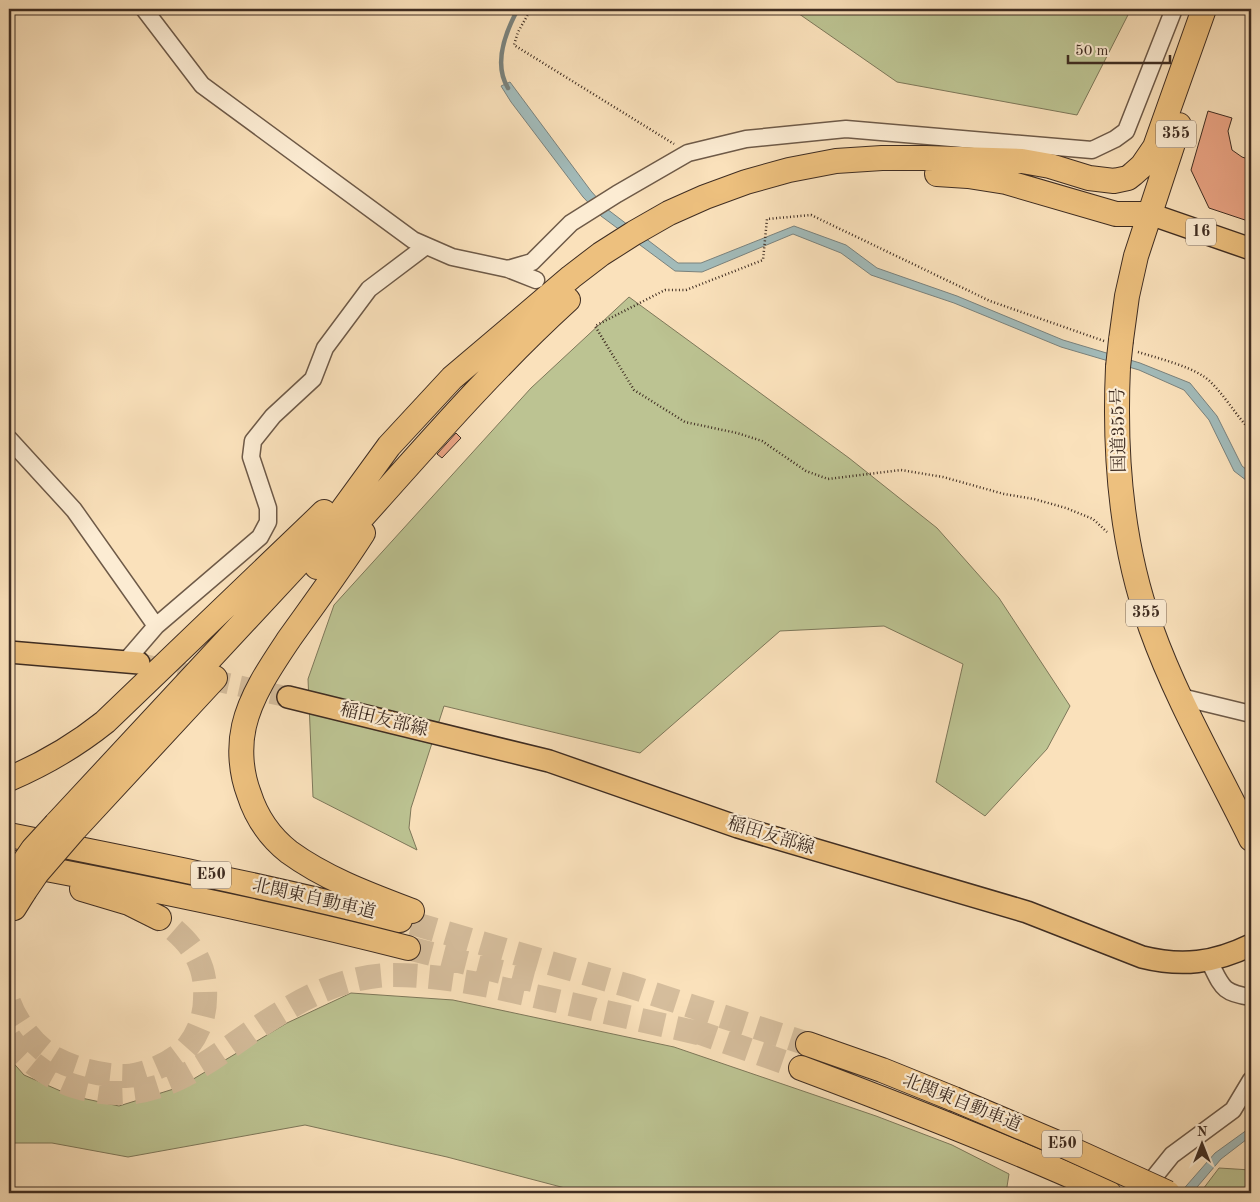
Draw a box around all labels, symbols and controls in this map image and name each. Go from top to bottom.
scale bar [1068,32,1170,64]
text: 50 m [1075,44,1109,59]
road number: 355 [1156,120,1196,148]
road number: 16 [1186,218,1216,246]
street label: 国道355号 [1107,387,1129,473]
road number: 355 [1126,600,1166,626]
street label: 稲田友部線 [338,698,430,740]
street label: 稲田友部線 [725,812,817,858]
road number: E50 [191,862,231,888]
street label: 北関東自動車道 [251,874,378,922]
street label: 北関東自動車道 [900,1069,1025,1135]
north arrow [1178,1120,1228,1170]
text: N [1197,1125,1208,1139]
road number: E50 [1042,1130,1082,1158]

